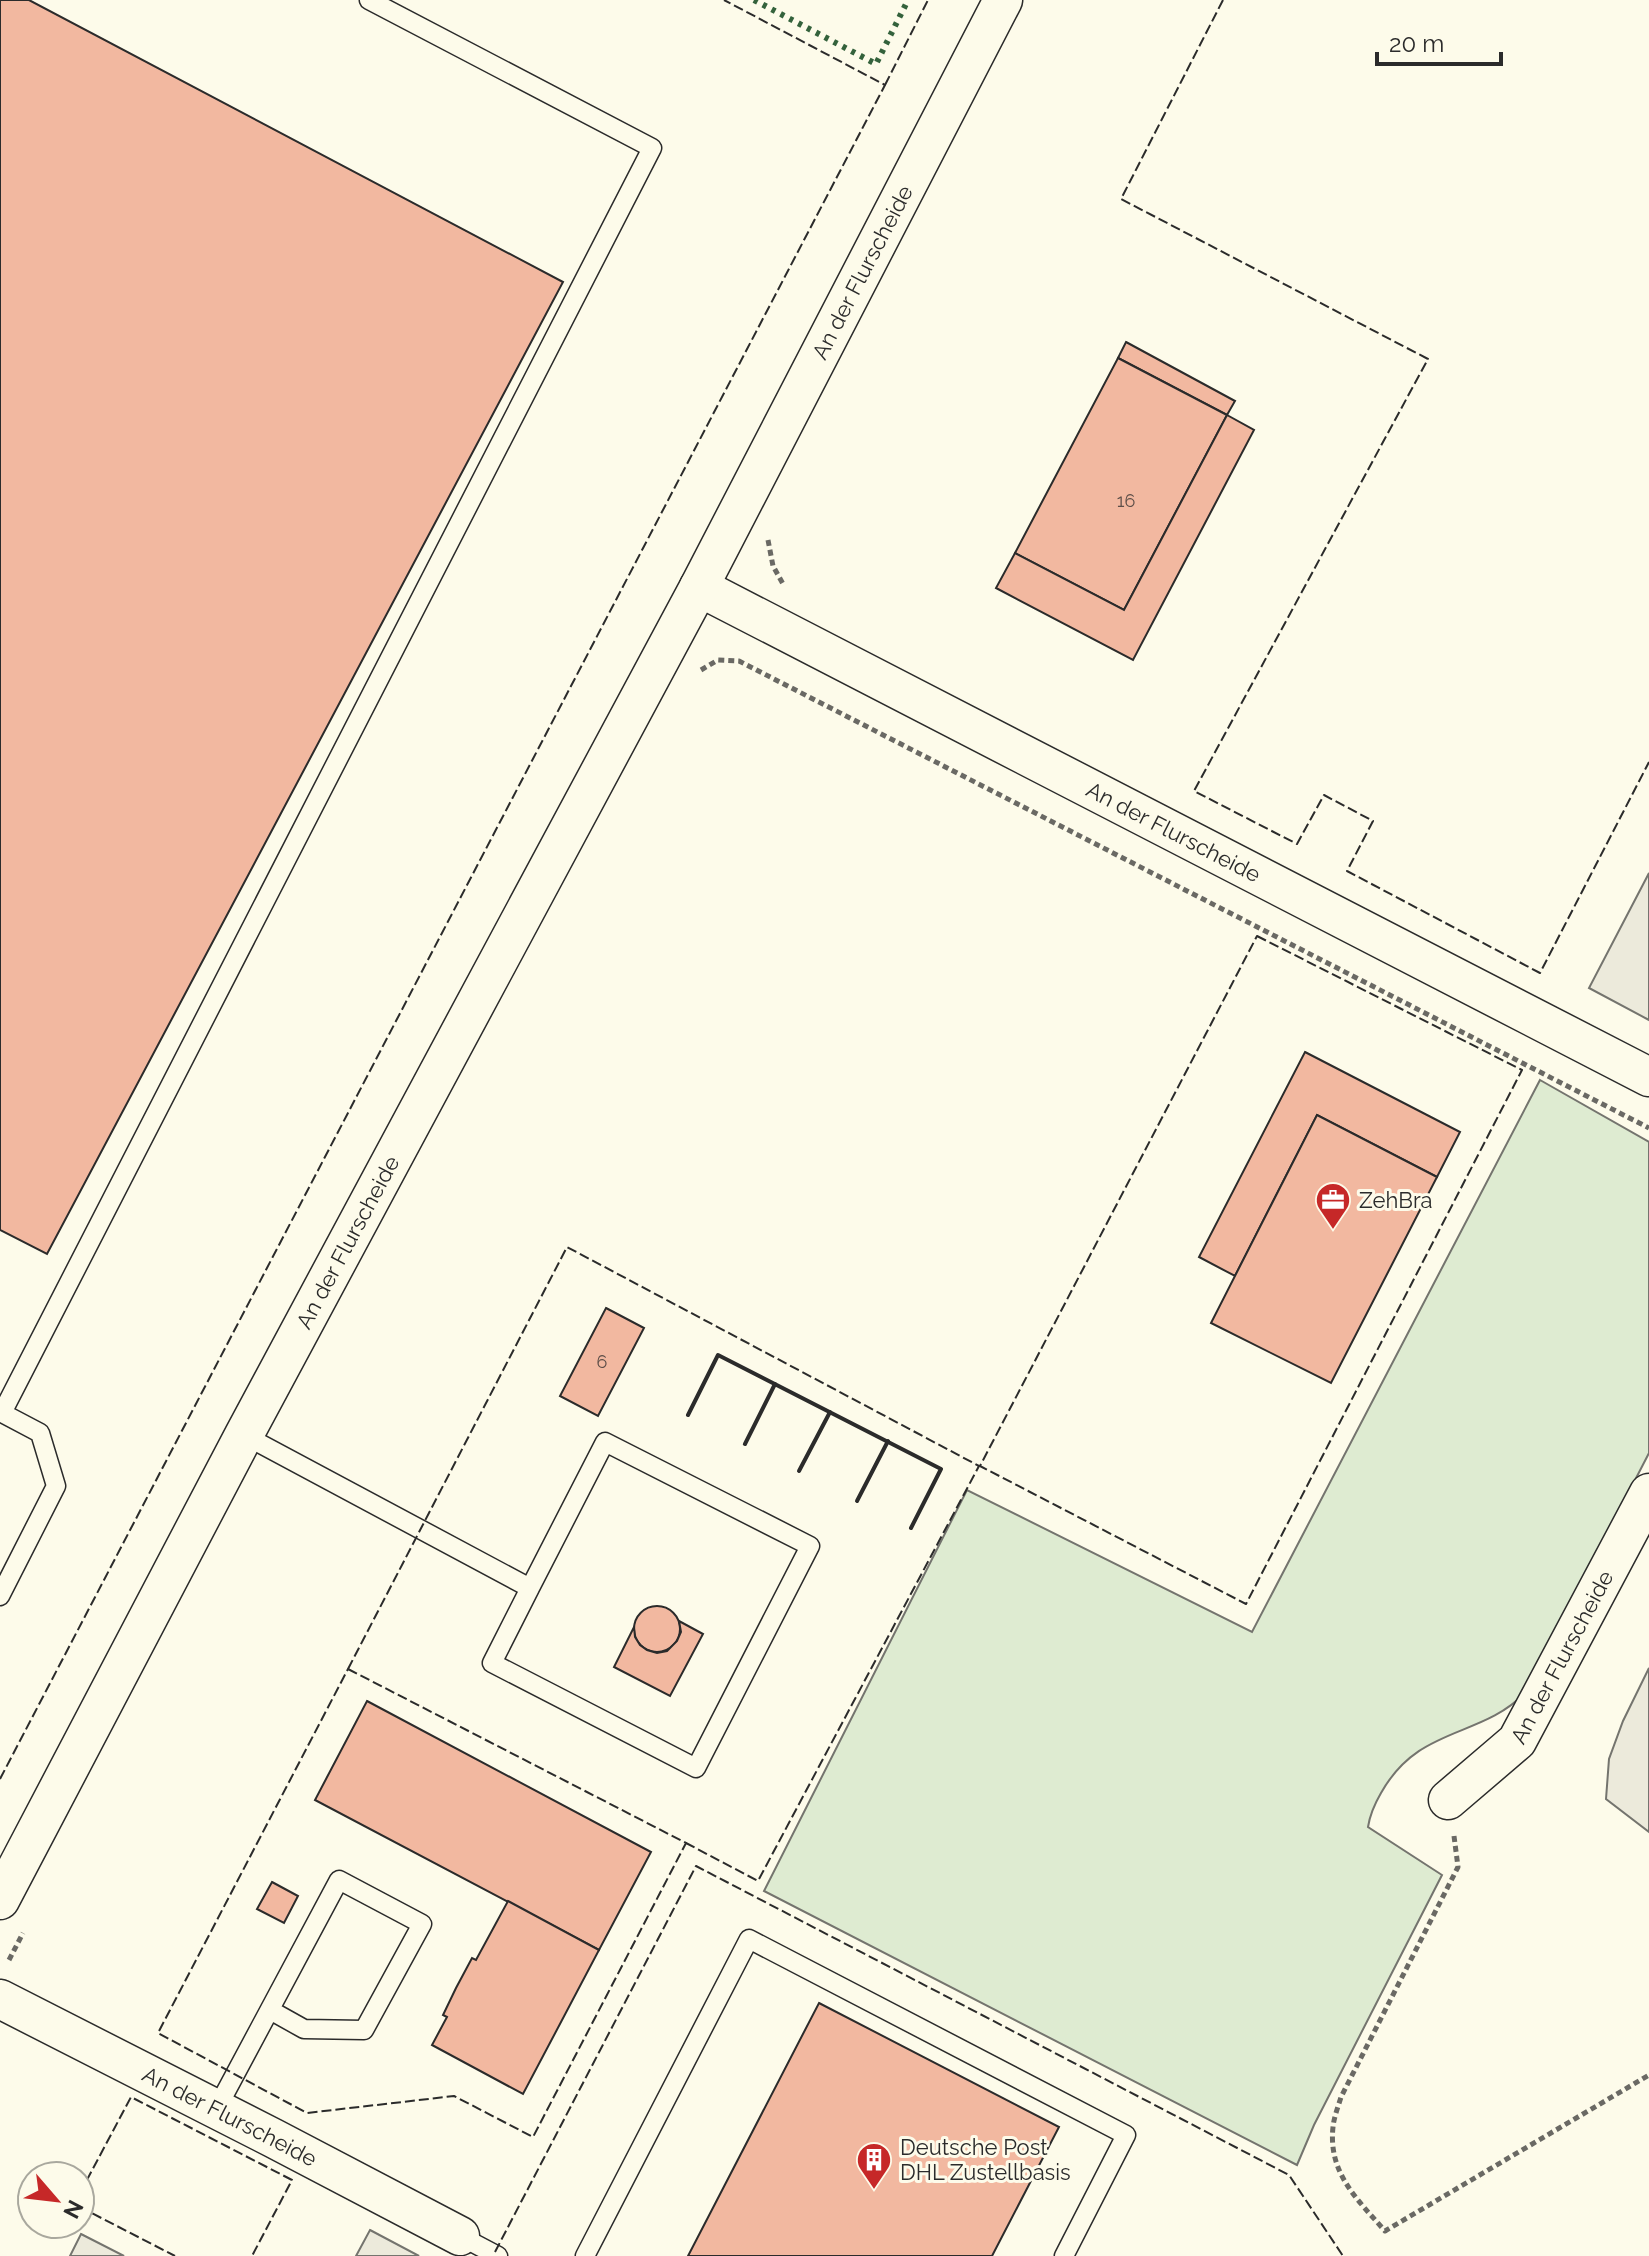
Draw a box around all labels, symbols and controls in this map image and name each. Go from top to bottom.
scale bar [1377,16,1501,66]
text: 20 m [1389,29,1444,58]
street label: An der Flurscheide [806,181,918,364]
house number: 16 [1117,490,1135,511]
street label: An der Flurscheide [1082,776,1265,887]
street label: An der Flurscheide [291,1151,404,1333]
office icon: ZehBra [1314,1181,1352,1231]
place label: ZehBra [1359,1187,1433,1213]
house number: 6 [597,1351,608,1372]
street label: An der Flurscheide [1505,1566,1618,1748]
street label: An der Flurscheide [138,2061,321,2172]
place label: Deutsche Post DHL Zustellbasis [900,2134,1071,2185]
building icon: Deutsche Post DHL Zustellbasis [855,2141,893,2191]
north arrow [16,2160,96,2240]
text: N [58,2196,89,2223]

